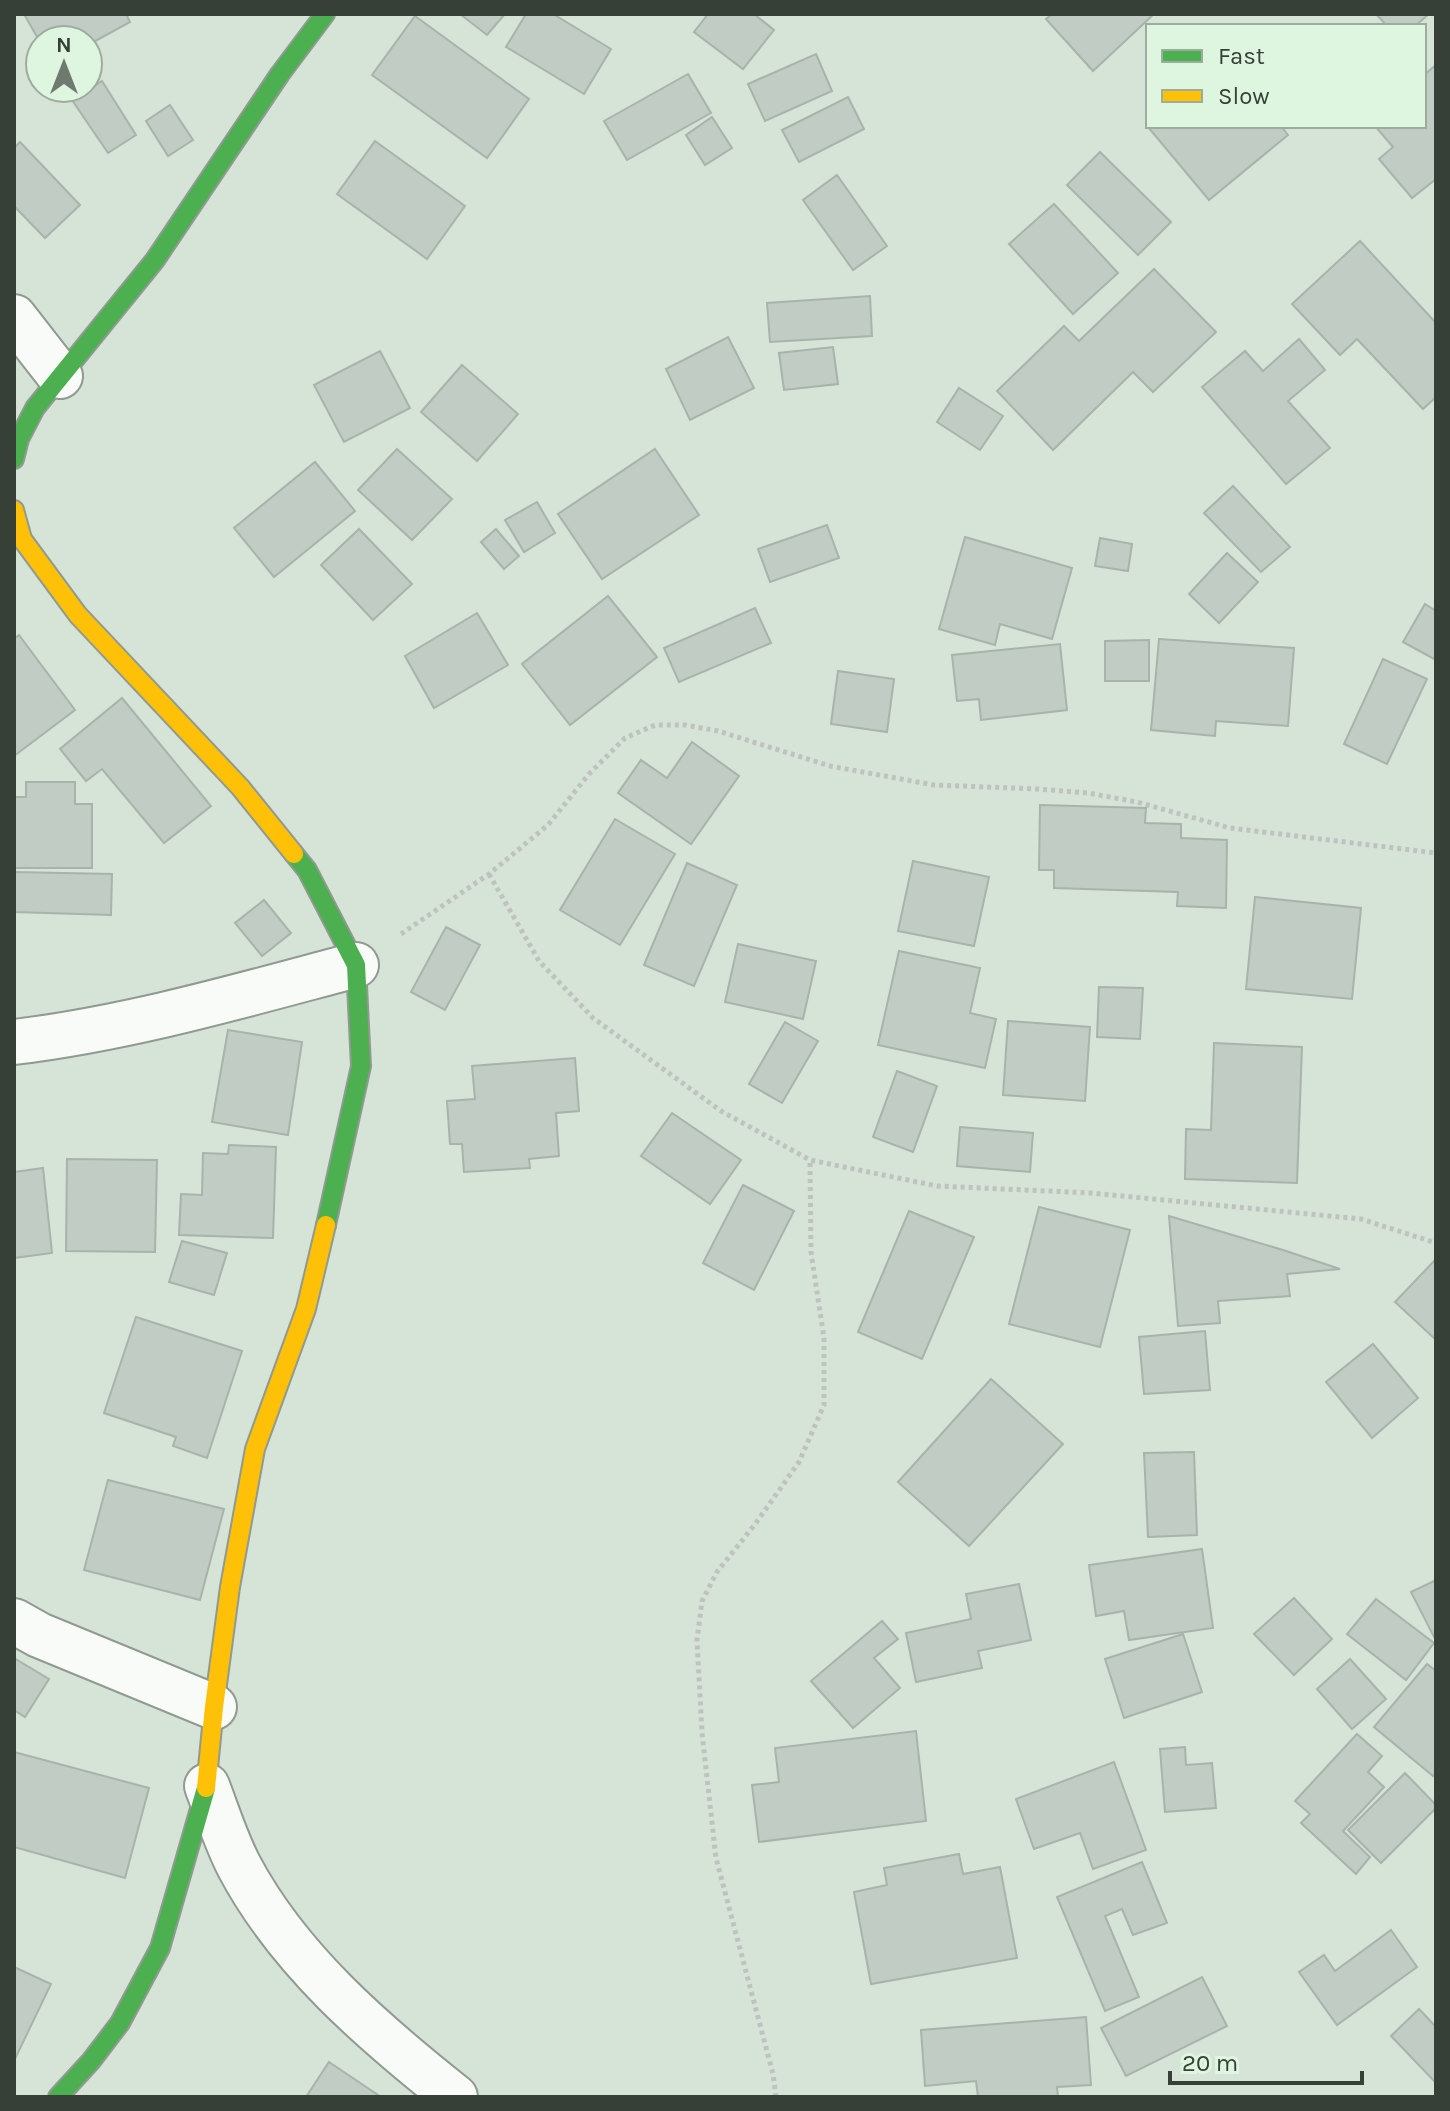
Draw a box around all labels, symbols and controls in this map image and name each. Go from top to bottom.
north arrow [24,24,104,104]
legend [1146,24,1426,128]
text: N [56,32,72,58]
text: Fast [1218,42,1265,70]
text: Slow [1218,82,1270,110]
scale bar [1170,2035,1362,2085]
text: 20 m [1182,2049,1238,2077]

